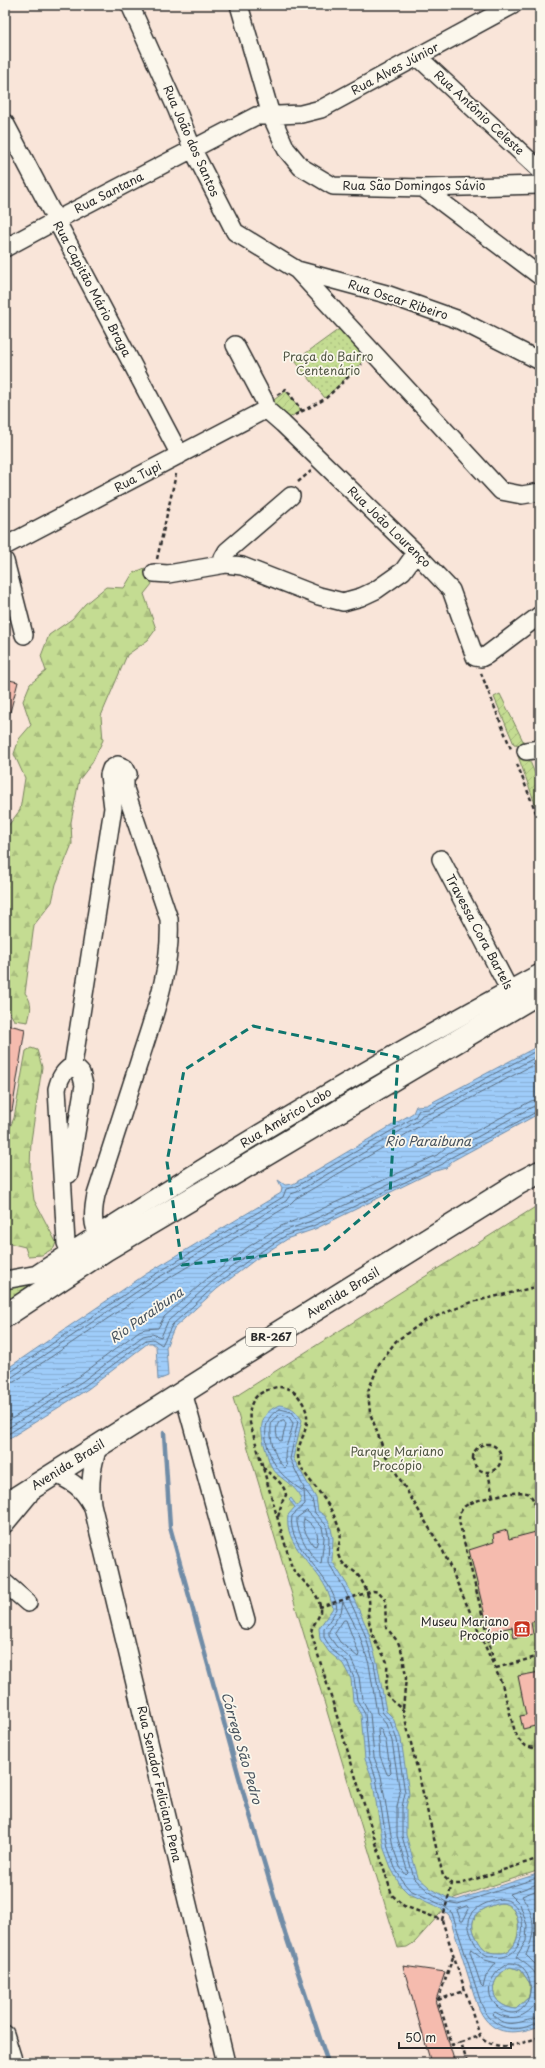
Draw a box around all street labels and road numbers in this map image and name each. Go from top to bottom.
street label: Rua Alves Júnior [348,37,442,99]
street label: Rua Antônio Celeste [431,66,529,159]
street label: Rua João dos Santos [159,82,225,200]
street label: Rua Santana [71,167,147,217]
street label: Rua São Domingos Sávio [343,176,486,194]
street label: Rua Capitão Mário Braga [49,217,137,360]
street label: Rua Oscar Ribeiro [346,274,451,324]
street label: Rua Tupi [111,456,164,496]
street label: Rua João Lourenço [344,482,436,571]
street label: Travessa Cora Bartels [442,871,518,993]
street label: Rua Américo Lobo [236,1083,335,1152]
street label: Avenida Brasil [302,1262,383,1322]
road number: BR-267 [246,1328,296,1346]
street label: Avenida Brasil [27,1434,108,1494]
street label: Rua Senador Feliciano Pena [133,1704,187,1864]

